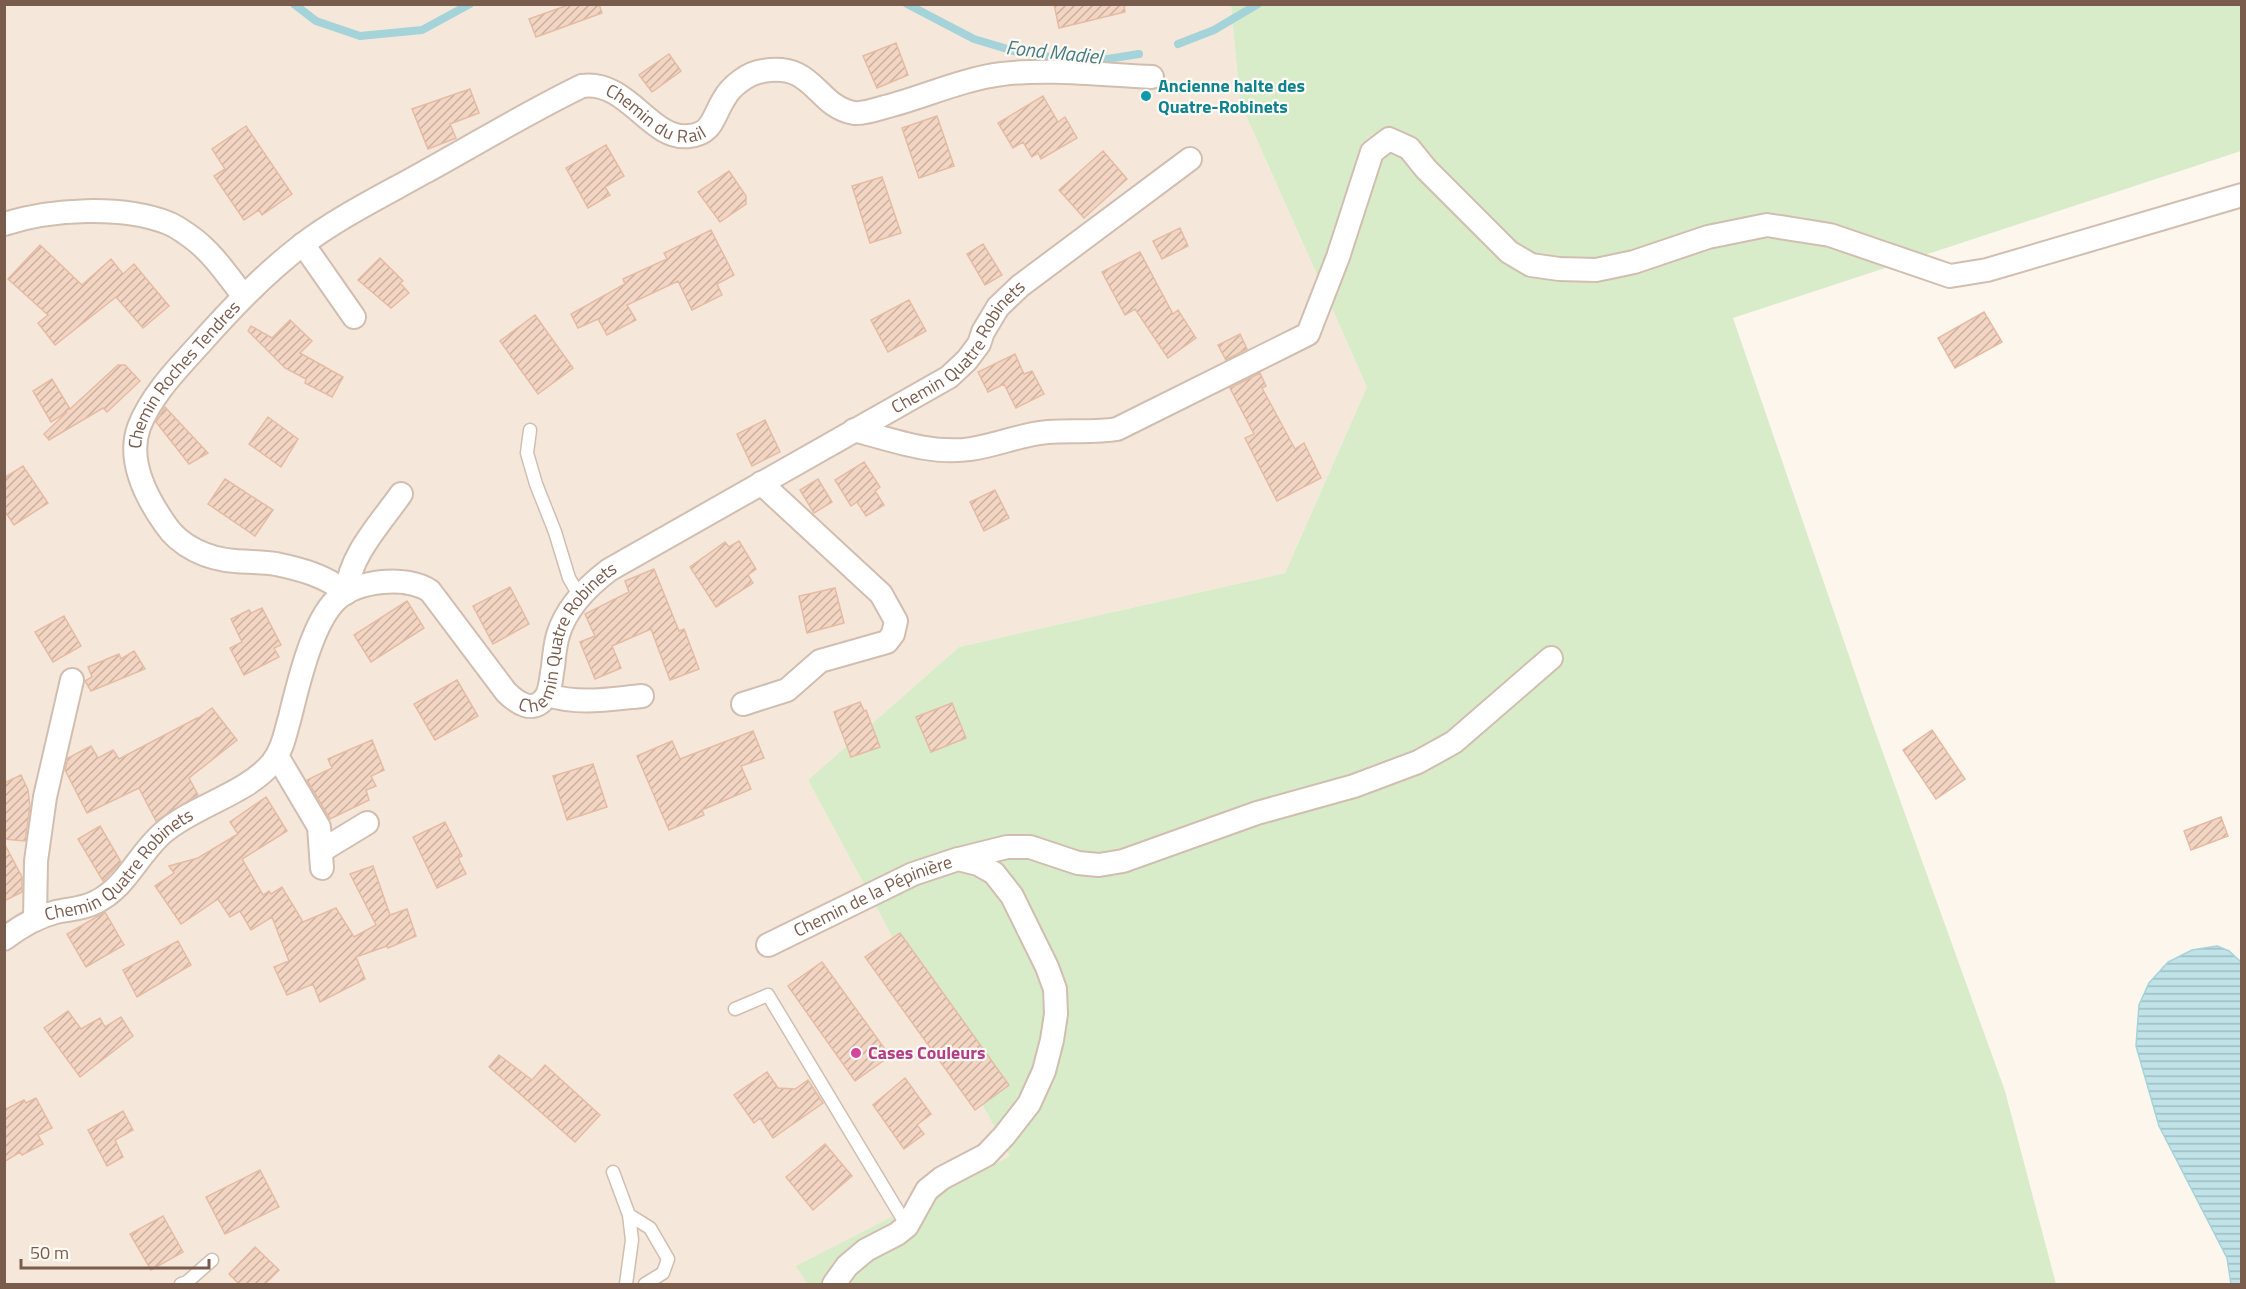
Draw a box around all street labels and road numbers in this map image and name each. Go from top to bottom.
street label: Chemin du Rail [602,77,711,150]
street label: Chemin Quatre Robinets [886,274,1031,420]
street label: Chemin Roches Tendres [121,294,246,450]
street label: Chemin Quatre Robinets [515,554,621,719]
street label: Chemin Quatre Robinets [41,801,198,928]
street label: Chemin de la Pépinière [789,848,956,943]

